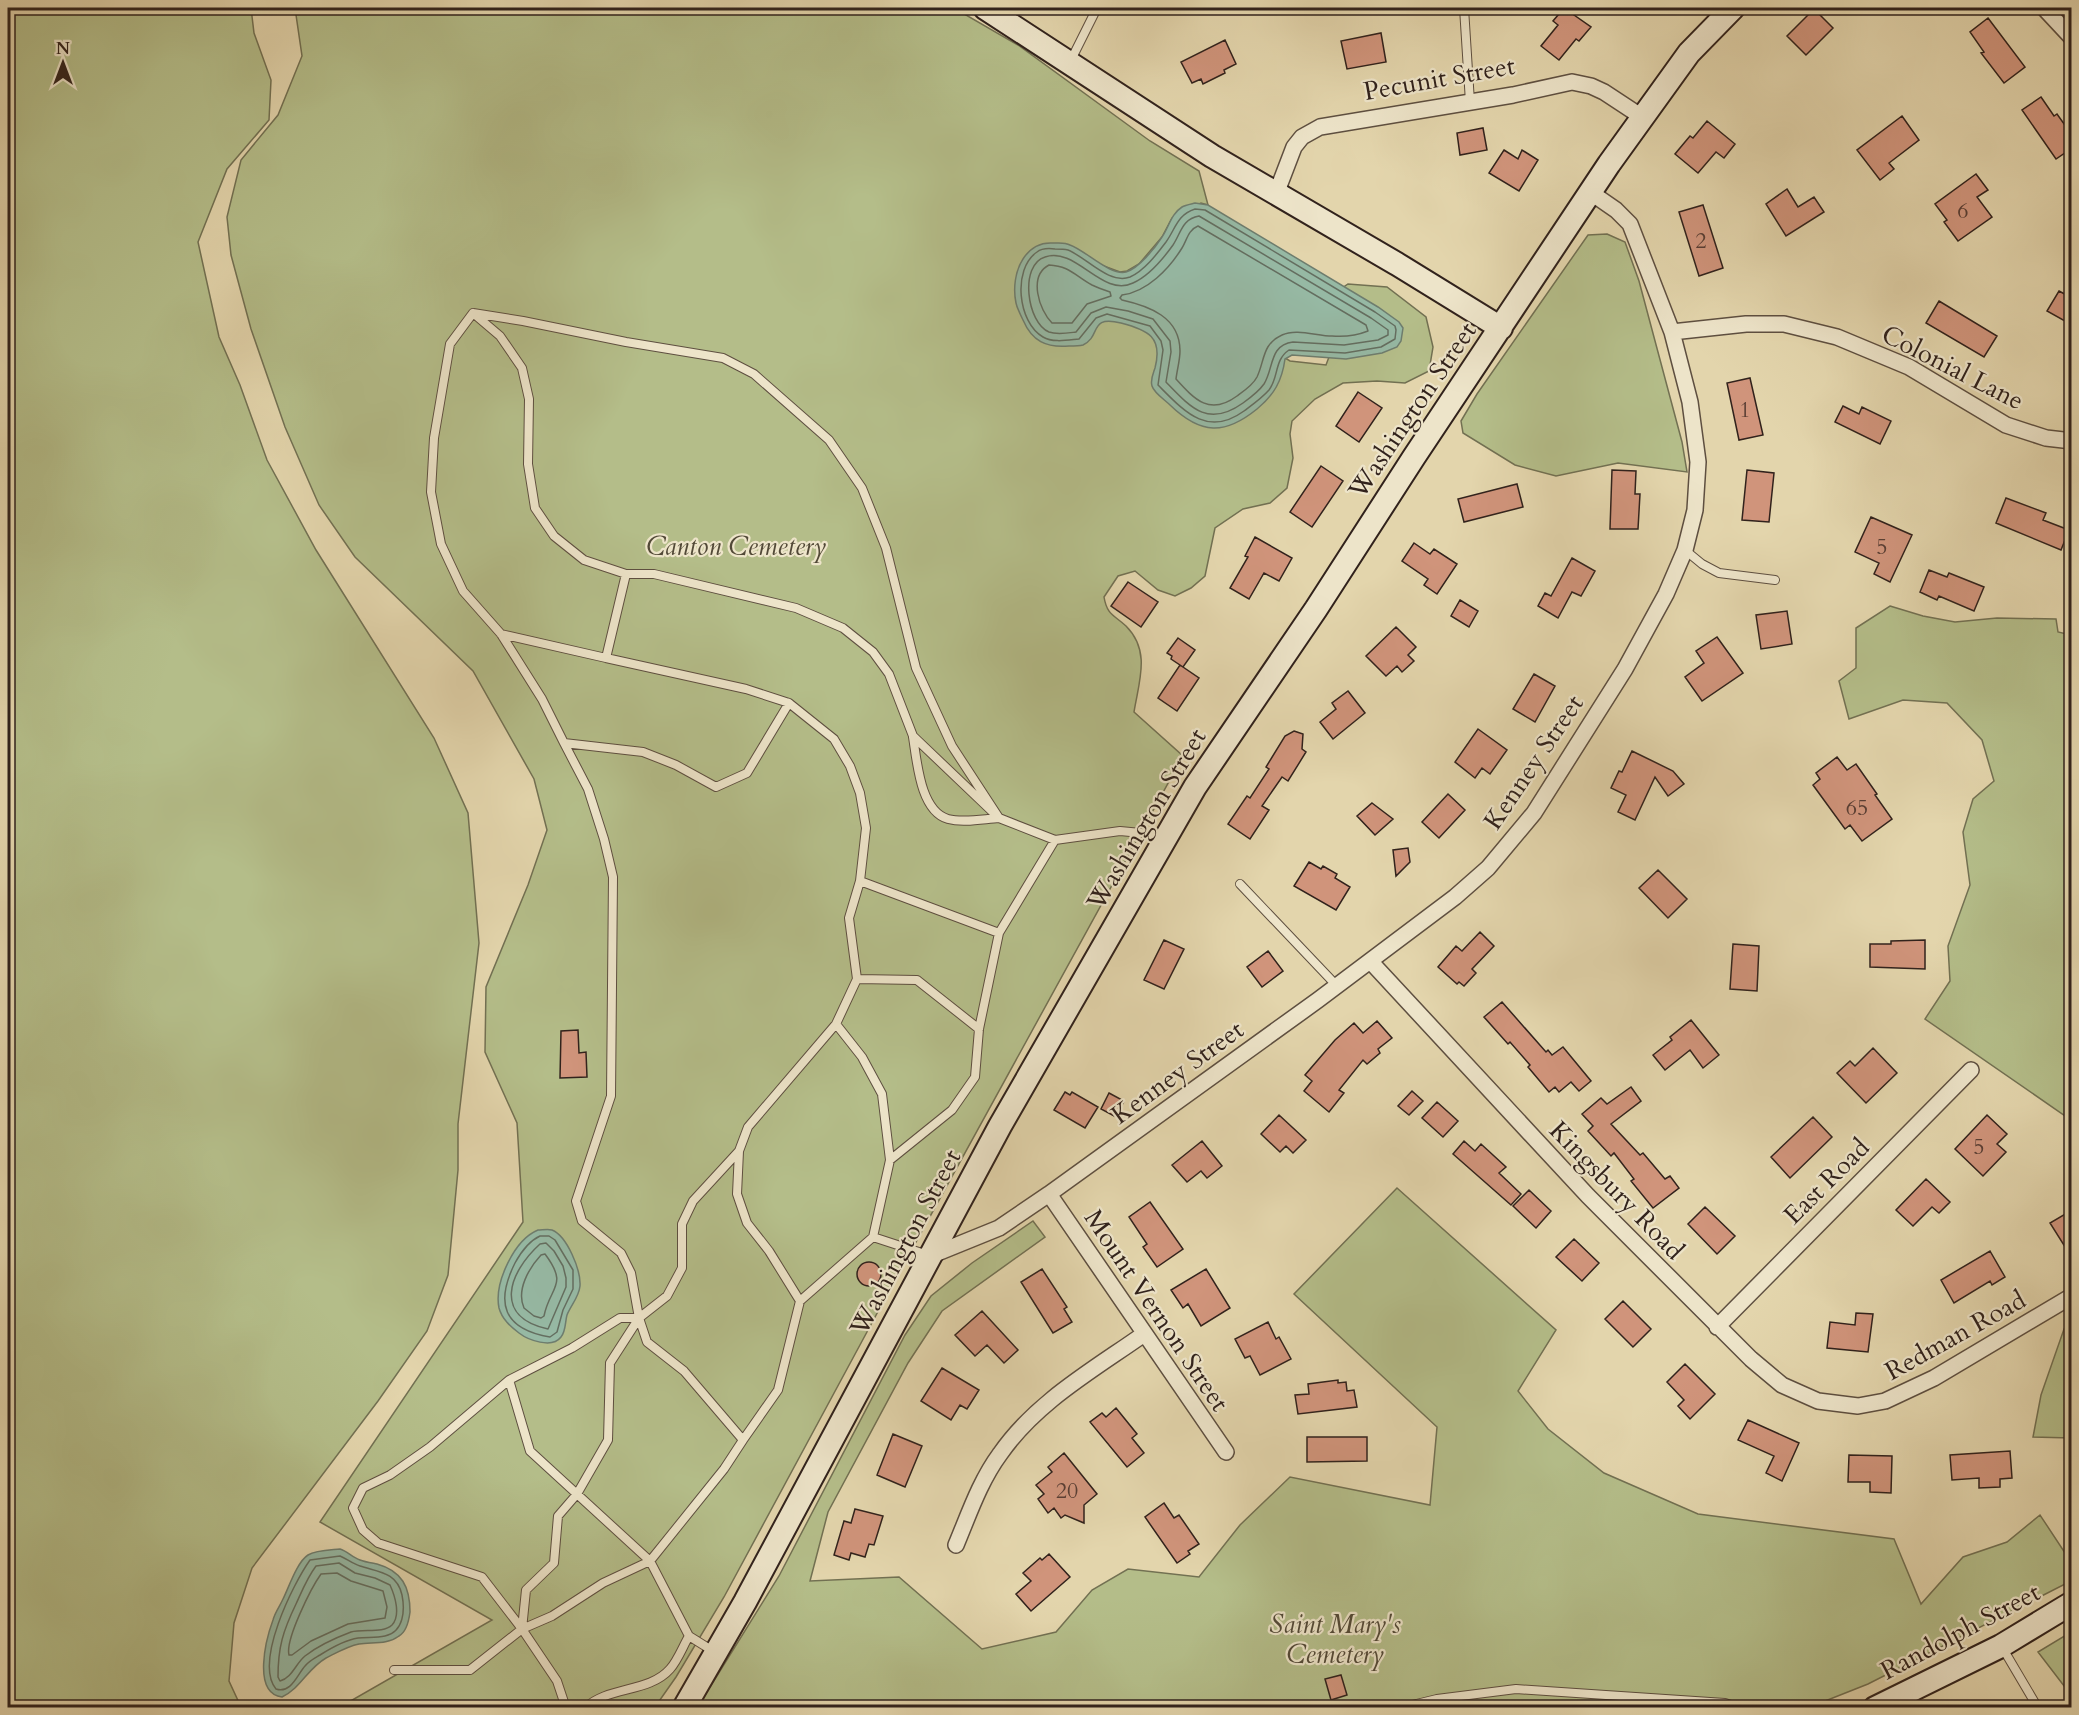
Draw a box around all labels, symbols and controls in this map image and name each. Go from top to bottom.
north arrow [33,33,93,93]
text: N [56,38,70,60]
street label: Pecunit Street [1361,48,1518,109]
house number: 6 [1957,196,1969,226]
house number: 2 [1695,226,1707,256]
street label: Washington Street [1340,315,1485,506]
street label: Colonial Lane [1876,317,2030,418]
house number: 1 [1739,395,1751,425]
park label: Canton Cemetery [646,529,826,564]
house number: 5 [1876,532,1888,562]
street label: Kenney Street [1475,688,1591,837]
street label: Washington Street [1078,722,1215,917]
house number: 65 [1846,793,1868,823]
street label: Kenney Street [1104,1012,1251,1132]
street label: Kingsbury Road [1541,1113,1692,1267]
street label: East Road [1776,1131,1877,1232]
house number: 5 [1973,1132,1985,1162]
street label: Washington Street [841,1143,969,1342]
street label: Mount Vernon Street [1076,1203,1237,1418]
street label: Redman Road [1879,1282,2032,1389]
house number: 20 [1056,1476,1078,1506]
street label: Randolph Street [1874,1575,2046,1688]
park label: Saint Mary's Cemetery [1269,1607,1401,1672]

